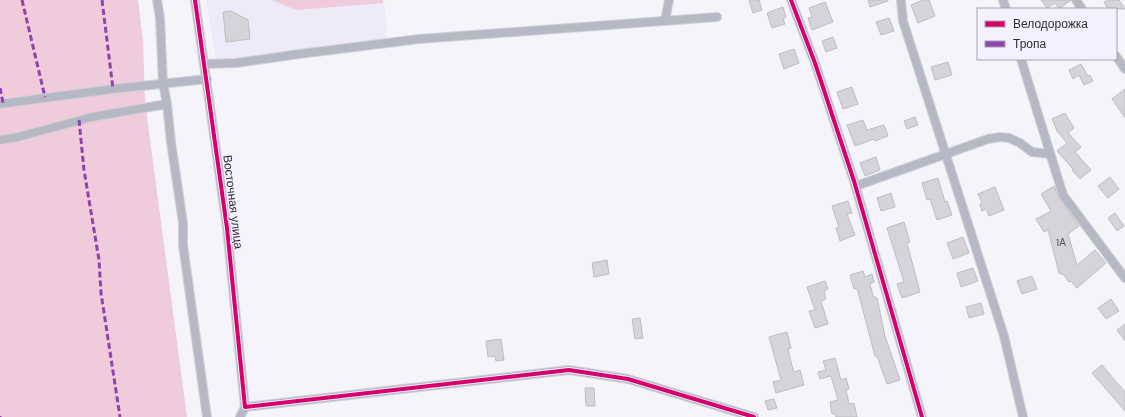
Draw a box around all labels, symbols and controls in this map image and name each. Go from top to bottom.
legend [977,8,1117,60]
text: Велодорожка [1013,16,1088,32]
text: Тропа [1013,36,1047,52]
street label: Восточная улица [219,154,247,250]
house number: 1А [1056,236,1066,249]

